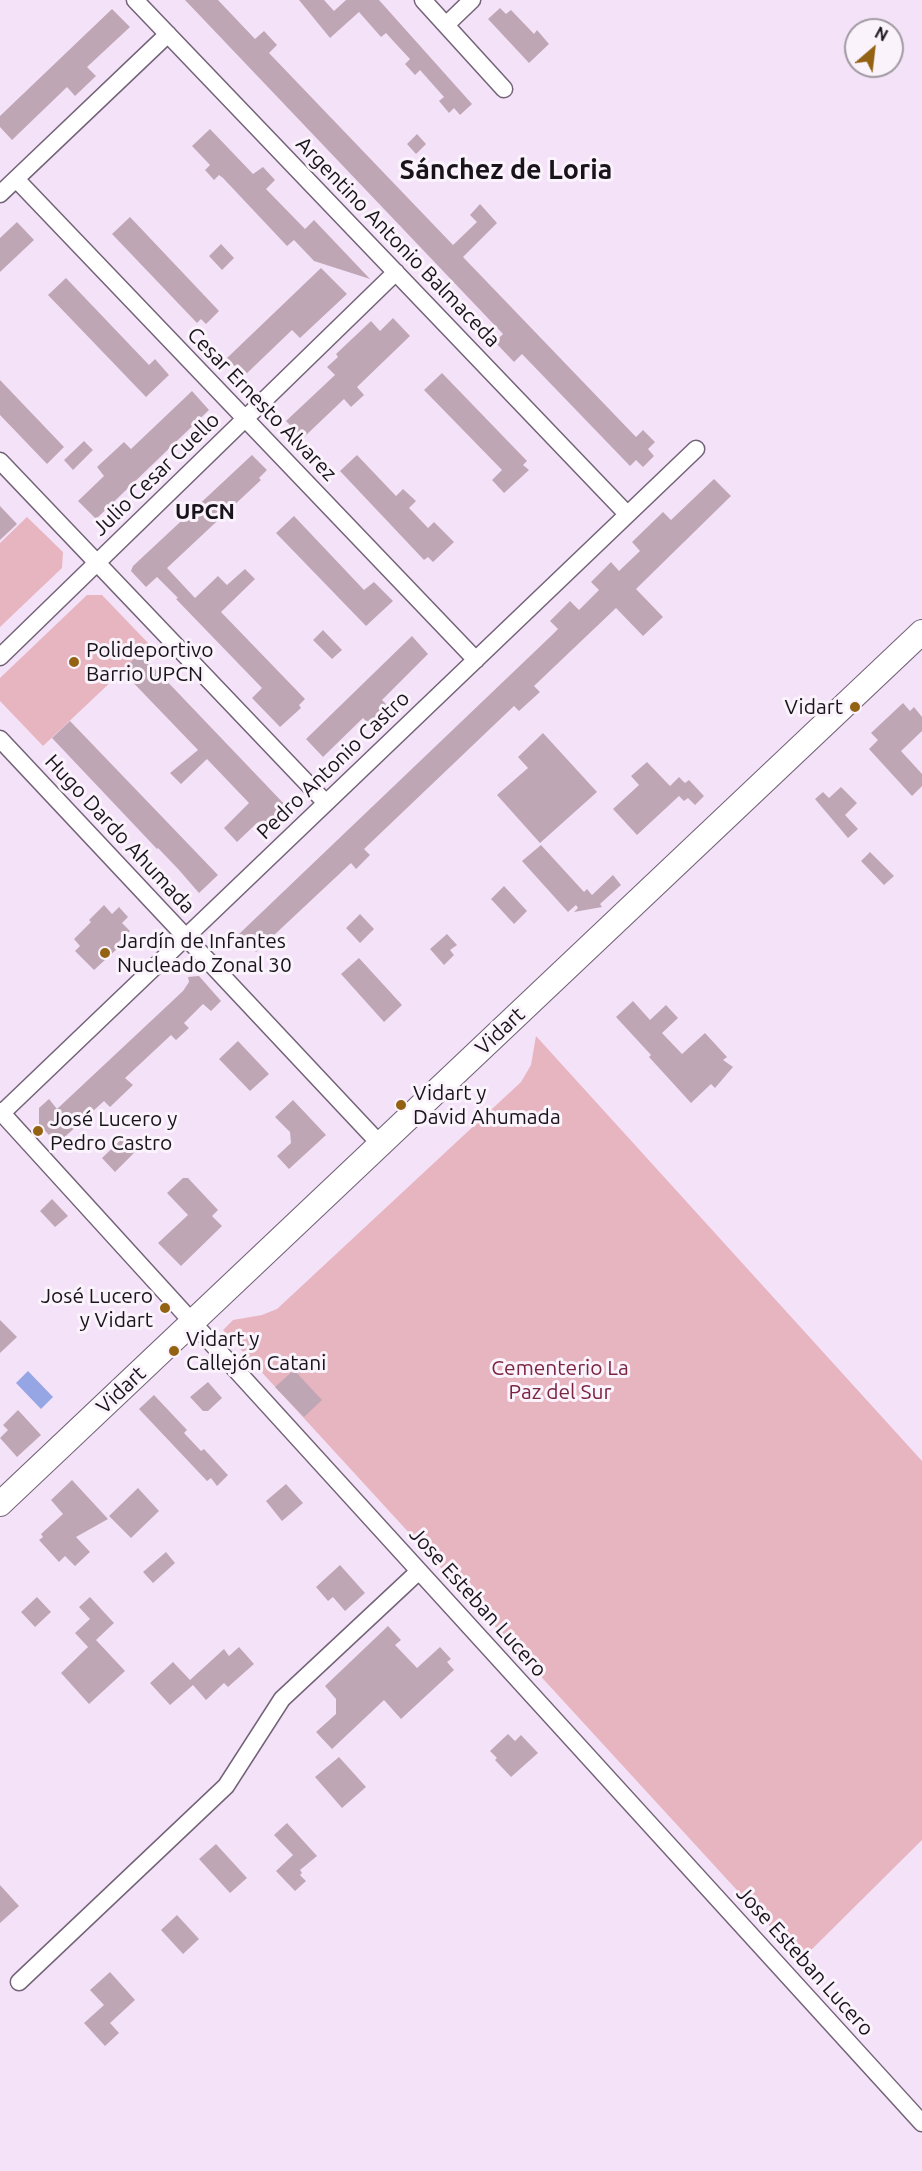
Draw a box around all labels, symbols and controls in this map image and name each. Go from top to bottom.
north arrow [844,18,904,78]
text: N [872,23,891,45]
street label: Argentino Antonio Balmaceda [291,131,505,353]
district label: Sánchez de Loria [400,154,612,186]
street label: Cesar Ernesto Alvarez [182,322,342,486]
street label: Julio Cesar Cuello [87,407,225,541]
district label: UPCN [175,499,235,525]
place label: Polideportivo Barrio UPCN [86,637,213,687]
marker: Polideportivo Barrio UPCN [67,655,81,669]
street label: Pedro Antonio Castro [251,686,415,844]
place label: Vidart [785,694,843,720]
marker: Vidart [848,700,862,714]
street label: Hugo Dardo Ahumada [40,749,200,919]
place label: Jardín de Infantes Nucleado Zonal 30 [117,928,292,978]
marker: Jardín de Infantes Nucleado Zonal 30 [98,946,112,960]
street label: Vidart [470,1002,530,1060]
place label: Vidart y David Ahumada [413,1080,561,1130]
marker: Vidart y David Ahumada [394,1098,408,1112]
place label: José Lucero y Pedro Castro [50,1106,177,1156]
marker: José Lucero y Pedro Castro [31,1124,45,1138]
place label: José Lucero y Vidart [41,1283,153,1333]
marker: José Lucero y Vidart [158,1301,172,1315]
place label: Vidart y Callejón Catani [186,1326,326,1376]
marker: Vidart y Callejón Catani [167,1344,181,1358]
park label: Cementerio La Paz del Sur [491,1355,629,1405]
street label: Vidart [91,1361,151,1419]
street label: Jose Esteban Lucero [404,1522,552,1682]
street label: Jose Esteban Lucero [731,1881,879,2041]

